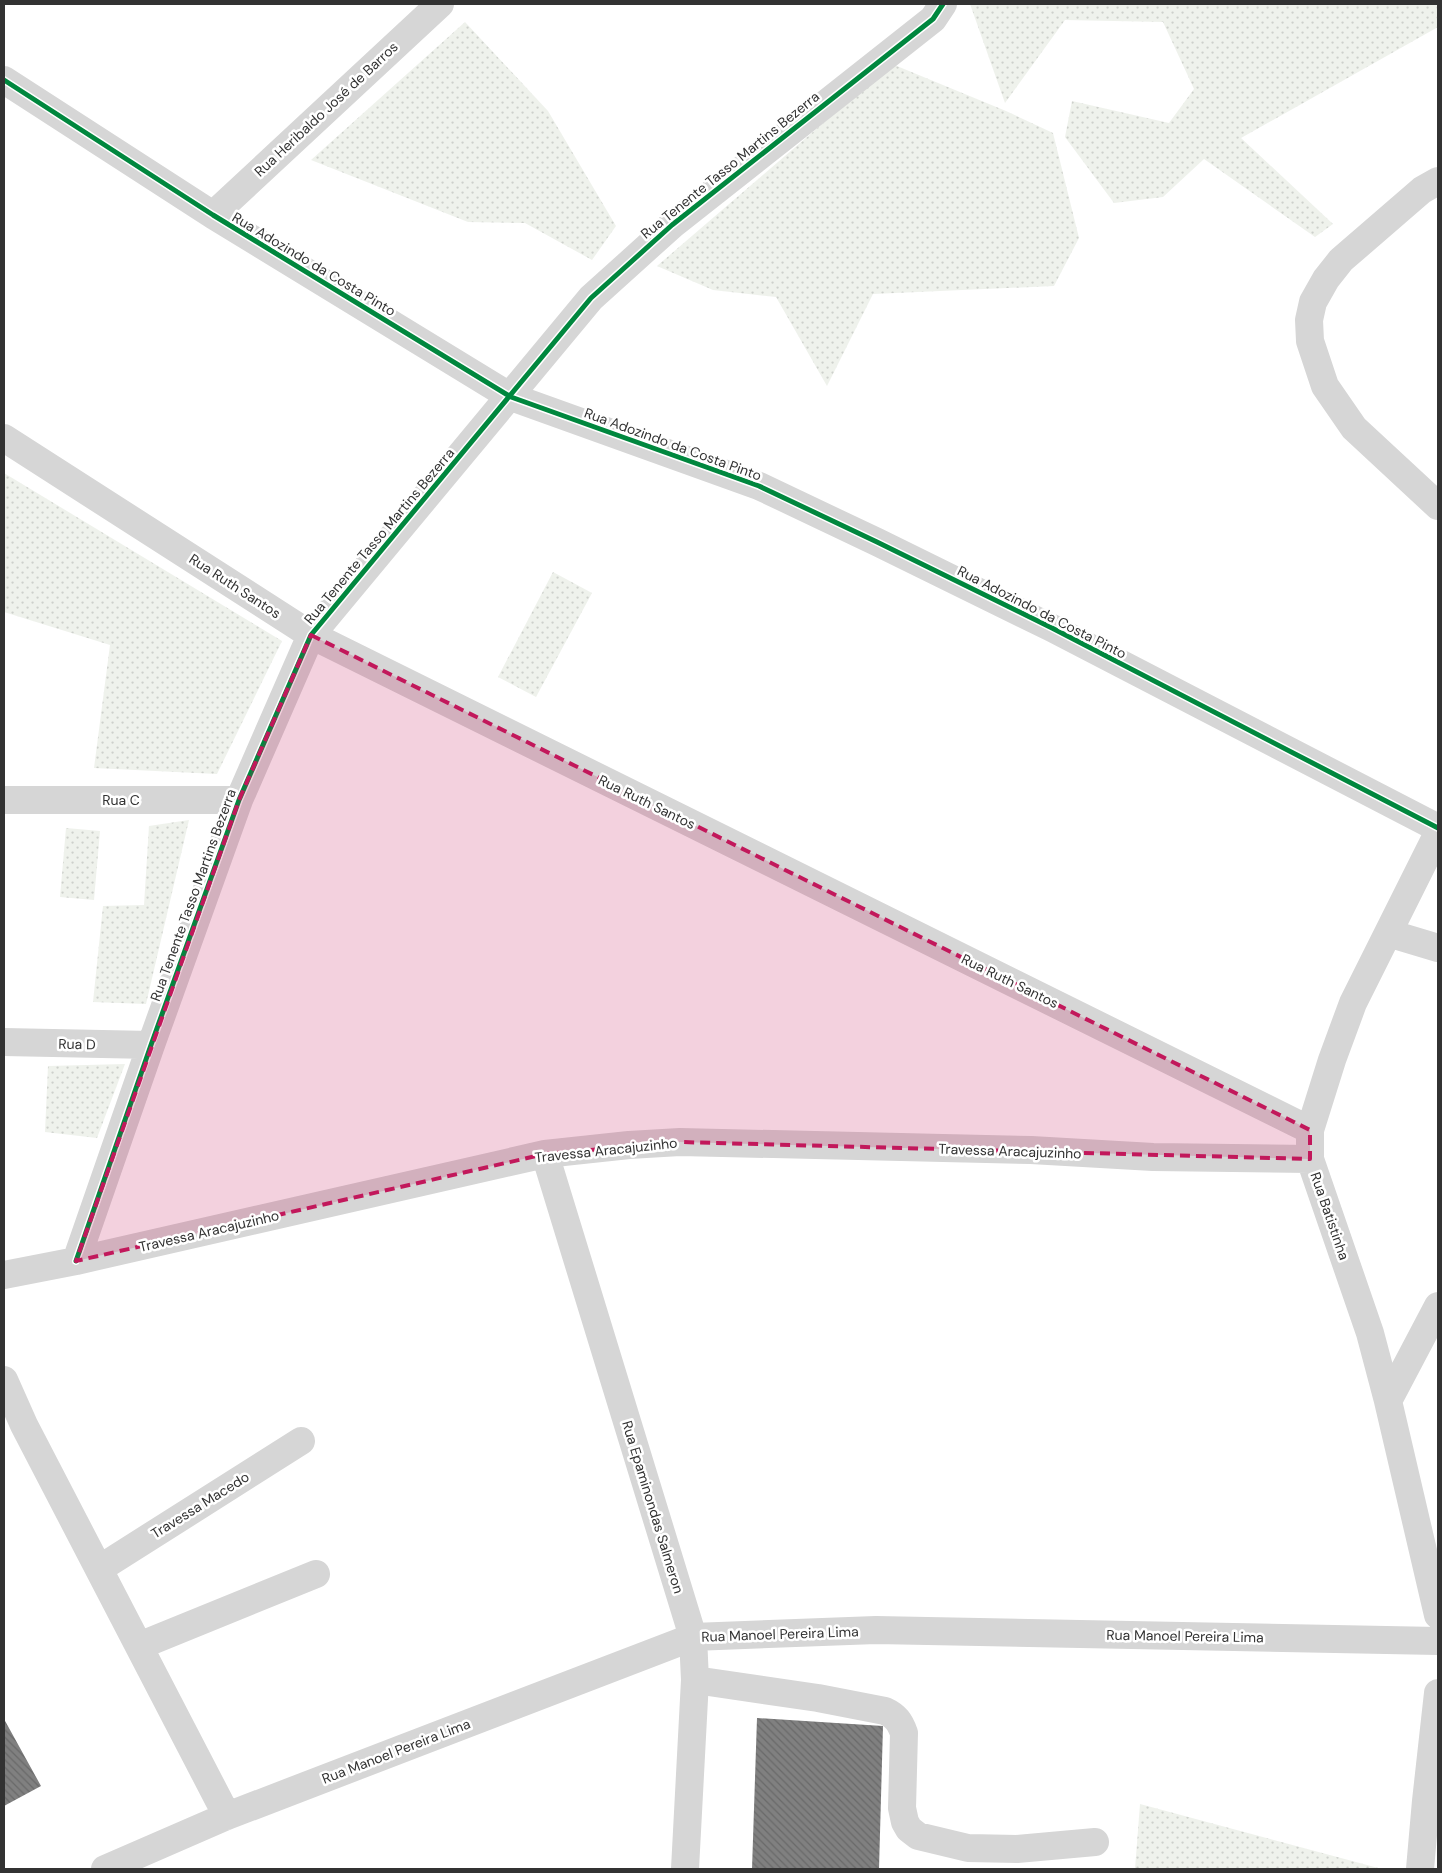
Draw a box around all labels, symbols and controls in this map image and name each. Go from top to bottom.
street label: Rua Heribaldo José de Barros [250,38,402,180]
street label: Rua Tenente Tasso Martins Bezerra [637,87,823,243]
street label: Rua Adozindo da Costa Pinto [229,208,399,320]
street label: Rua Adozindo da Costa Pinto [582,403,764,485]
street label: Rua Tenente Tasso Martins Bezerra [300,444,458,628]
street label: Rua Ruth Santos [186,550,284,622]
street label: Rua Adozindo da Costa Pinto [954,561,1130,663]
street label: Rua Ruth Santos [596,771,698,833]
street label: Rua Tenente Tasso Martins Bezerra [146,786,240,1004]
street label: Rua C [102,791,140,809]
street label: Rua Ruth Santos [959,950,1061,1012]
street label: Rua D [58,1035,96,1053]
street label: Travessa Aracajuzinho [534,1134,678,1166]
street label: Travessa Aracajuzinho [938,1140,1082,1162]
street label: Rua Batistinha [1307,1170,1353,1262]
street label: Travessa Aracajuzinho [137,1206,281,1256]
street label: Rua Epaminondas Salmeron [618,1418,688,1596]
street label: Travessa Macedo [148,1468,252,1542]
street label: Rua Manoel Pereira Lima [701,1622,859,1646]
street label: Rua Manoel Pereira Lima [1106,1626,1264,1646]
street label: Rua Manoel Pereira Lima [319,1714,473,1788]

